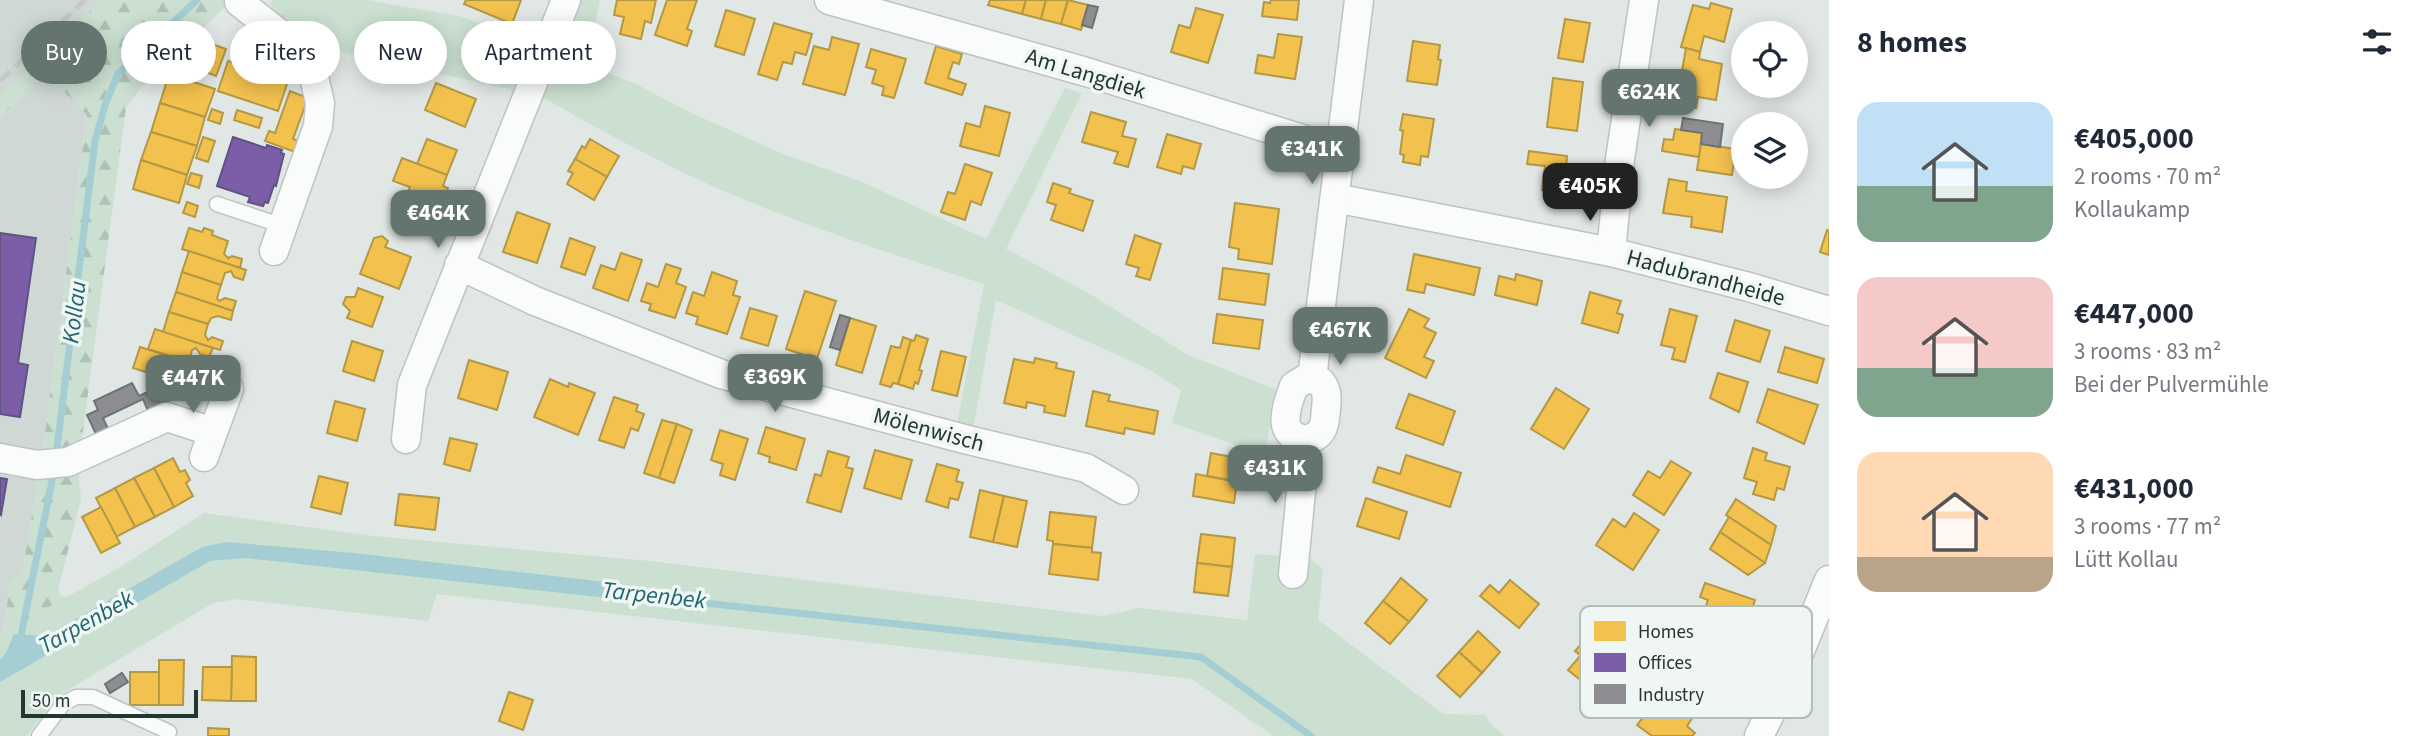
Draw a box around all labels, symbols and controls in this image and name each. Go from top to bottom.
chip: Buy [21,21,107,84]
chip: Rent [121,21,216,84]
chip: Filters [230,21,340,84]
chip: New [354,21,447,84]
chip: Apartment [461,21,616,84]
map controls [1731,21,1808,189]
button: locate [1731,21,1808,98]
text: 8 homes [1857,21,1967,64]
icon: filters [2358,23,2396,61]
street label: Am Langdiek [1022,40,1151,108]
pin: €624K [1600,69,1698,129]
text: €624K [1618,75,1680,108]
button: layers [1731,112,1808,189]
text: €405,000 [2074,117,2194,160]
pin: €341K [1263,127,1361,186]
icon: home [1913,130,1997,214]
text: €341K [1281,132,1343,165]
text: 2 rooms · 70 m² [2074,160,2221,193]
pin: €405K [1541,164,1639,223]
text: €405K [1559,169,1621,202]
pin: €464K [389,190,487,250]
text: Kollaukamp [2074,193,2190,226]
text: €464K [407,196,469,229]
street label: Hadubrandheide [1623,240,1789,314]
water label: Kollau [53,279,96,345]
text: €447,000 [2074,292,2194,335]
icon: home [1913,305,1997,389]
pin: €467K [1291,308,1389,367]
text: €467K [1309,313,1371,346]
text: 3 rooms · 83 m² [2074,335,2221,368]
pin: €369K [726,354,824,414]
pin: €447K [144,356,242,415]
text: €369K [744,360,806,393]
text: €447K [162,361,224,394]
text: Bei der Pulvermühle [2074,368,2269,401]
street label: Mölenwisch [870,399,988,460]
pin: €431K [1226,446,1324,505]
text: €431K [1244,451,1306,484]
text: €431,000 [2074,467,2194,510]
icon: home [1913,480,1997,564]
text: 3 rooms · 77 m² [2074,510,2221,543]
text: Lütt Kollau [2074,543,2179,576]
water label: Tarpenbek [600,573,708,618]
water label: Tarpenbek [32,582,141,663]
legend [1580,606,1812,718]
text: Homes [1638,619,1694,646]
text: Offices [1638,650,1692,677]
text: Industry [1638,682,1704,709]
scale bar [21,687,198,719]
text: 50 m [32,688,70,715]

